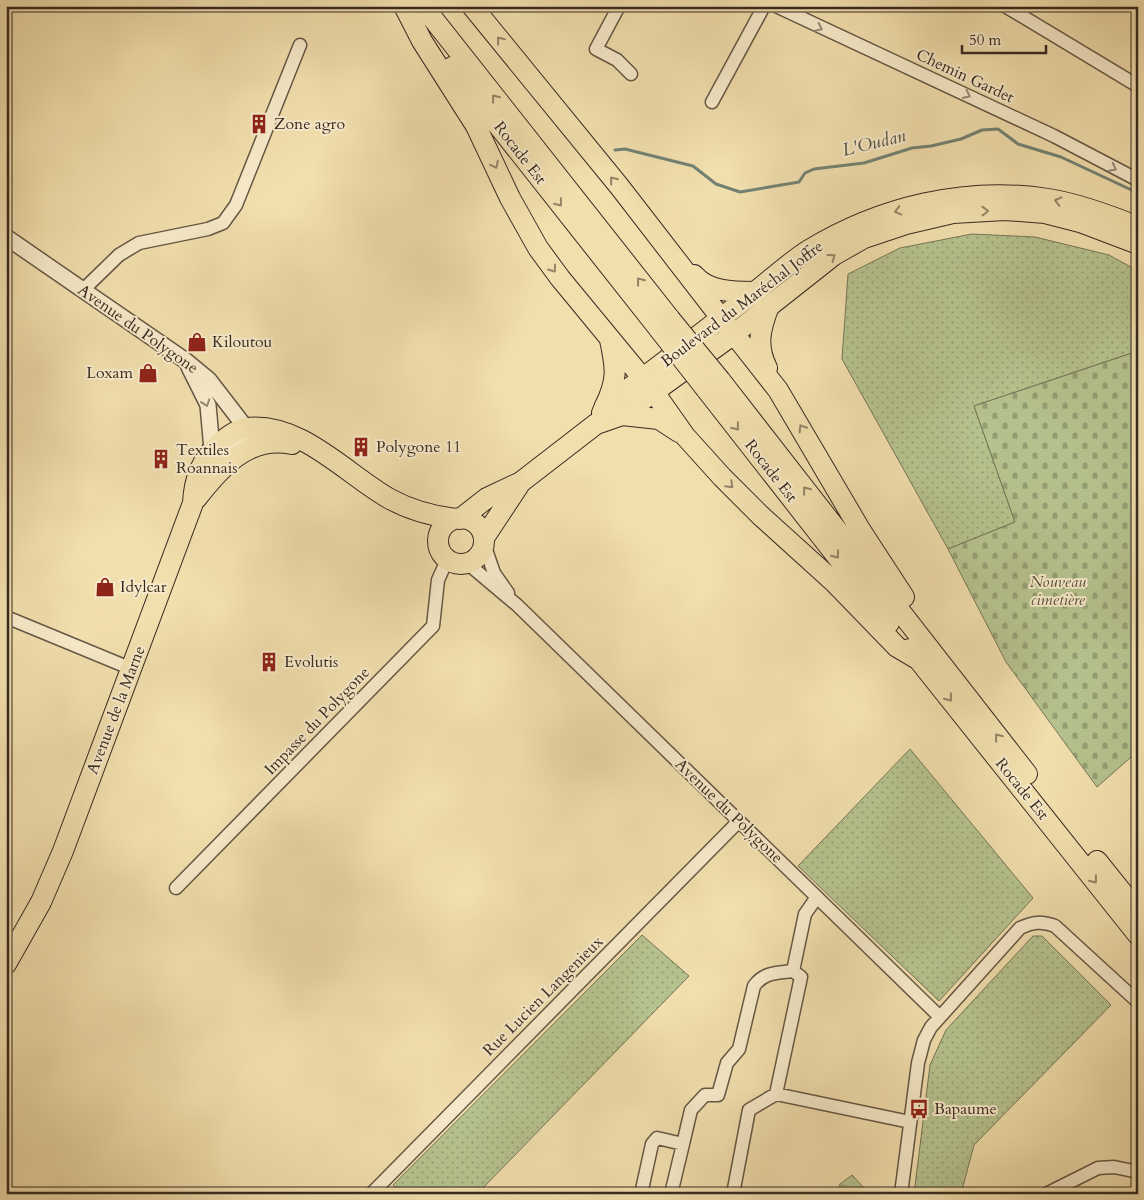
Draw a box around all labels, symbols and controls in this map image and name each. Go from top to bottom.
one-way arrow [814,22,823,32]
scale bar [962,22,1045,54]
text: 50 m [969,30,1001,50]
one-way arrow [497,37,505,46]
street label: Chemin Gardet [912,44,1018,108]
one-way arrow [962,89,971,99]
one-way arrow [493,95,501,104]
building icon: Zone agro [248,113,270,135]
place label: Zone agro [274,113,345,135]
street label: Rocade Est [488,117,552,189]
water label: L'Oudan [840,123,908,163]
one-way arrow [489,160,499,169]
one-way arrow [1108,161,1117,172]
one-way arrow [610,176,619,185]
one-way arrow [1054,196,1063,207]
one-way arrow [554,197,562,206]
one-way arrow [894,205,902,215]
one-way arrow [982,206,990,216]
street label: Boulevard du Maréchal Joffre [656,236,828,372]
one-way arrow [826,254,836,263]
one-way arrow [548,263,556,272]
one-way arrow [636,277,645,286]
street label: Avenue du Polygone [73,279,203,379]
shop icon: Kiloutou [186,331,208,353]
place label: Kiloutou [212,331,273,353]
place label: Loxam [86,362,133,384]
shop icon: Loxam [137,362,159,384]
one-way arrow [201,398,211,407]
one-way arrow [730,422,739,431]
one-way arrow [798,425,808,434]
street label: Rocade Est [739,435,803,507]
building icon: Polygone 11 [350,436,372,458]
place label: Polygone 11 [376,436,461,458]
place label: Textiles Roannais [176,439,238,479]
building icon: Textiles Roannais [150,448,172,470]
one-way arrow [724,479,733,488]
one-way arrow [803,486,812,496]
one-way arrow [831,549,839,558]
park label: Nouveau cimetière [1030,571,1086,611]
shop icon: Idylcar [94,576,116,598]
place label: Idylcar [120,576,167,598]
street label: Avenue de la Marne [81,643,151,777]
building icon: Evolutis [258,651,280,673]
place label: Evolutis [284,651,338,673]
street label: Impasse du Polygone [259,662,375,780]
one-way arrow [944,693,953,702]
one-way arrow [996,734,1004,743]
street label: Rocade Est [990,753,1054,825]
street label: Avenue du Polygone [670,754,788,868]
one-way arrow [1089,874,1097,883]
street label: Rue Lucien Langenieux [478,931,608,1061]
bus stop icon: Bapaume [908,1098,930,1120]
place label: Bapaume [934,1098,997,1120]

